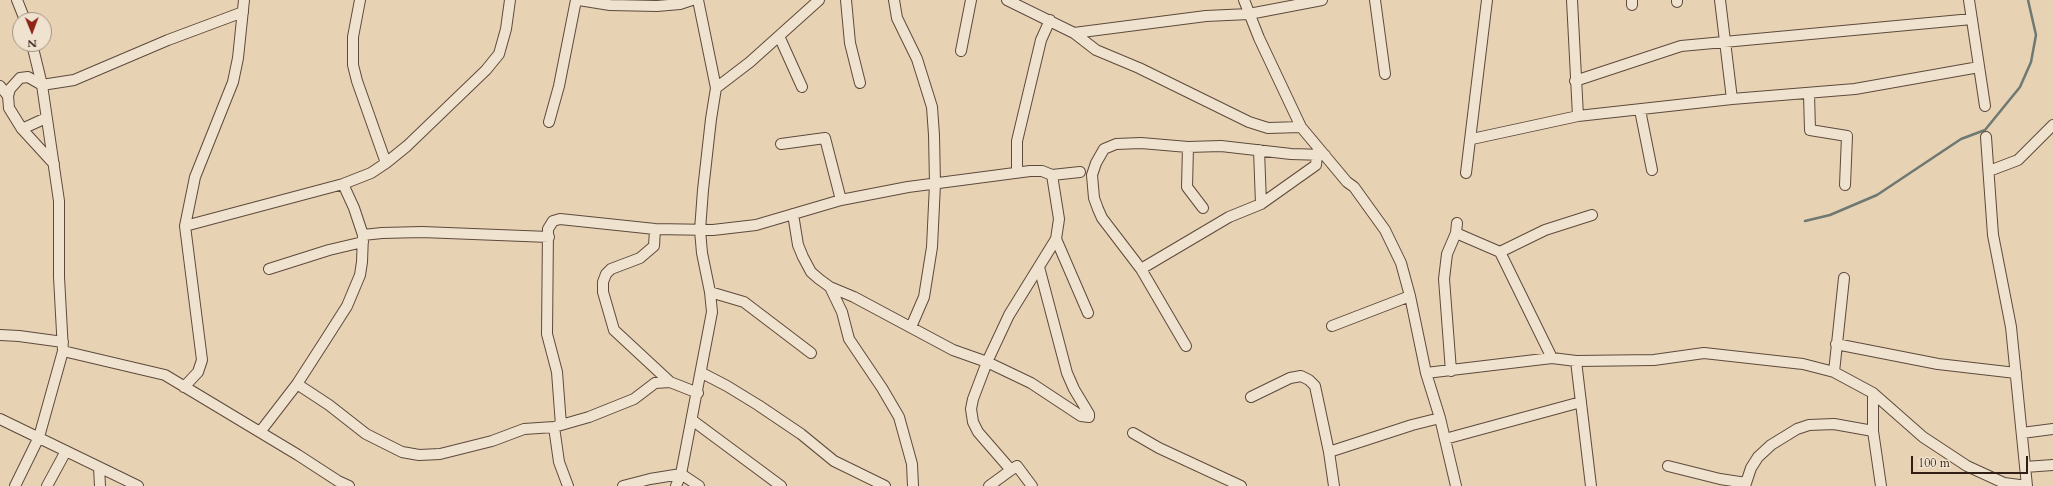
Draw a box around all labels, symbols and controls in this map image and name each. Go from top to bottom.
north arrow [12,12,52,52]
text: N [27,36,37,51]
scale bar [1913,448,2030,474]
text: 100 m [1918,455,1950,471]

